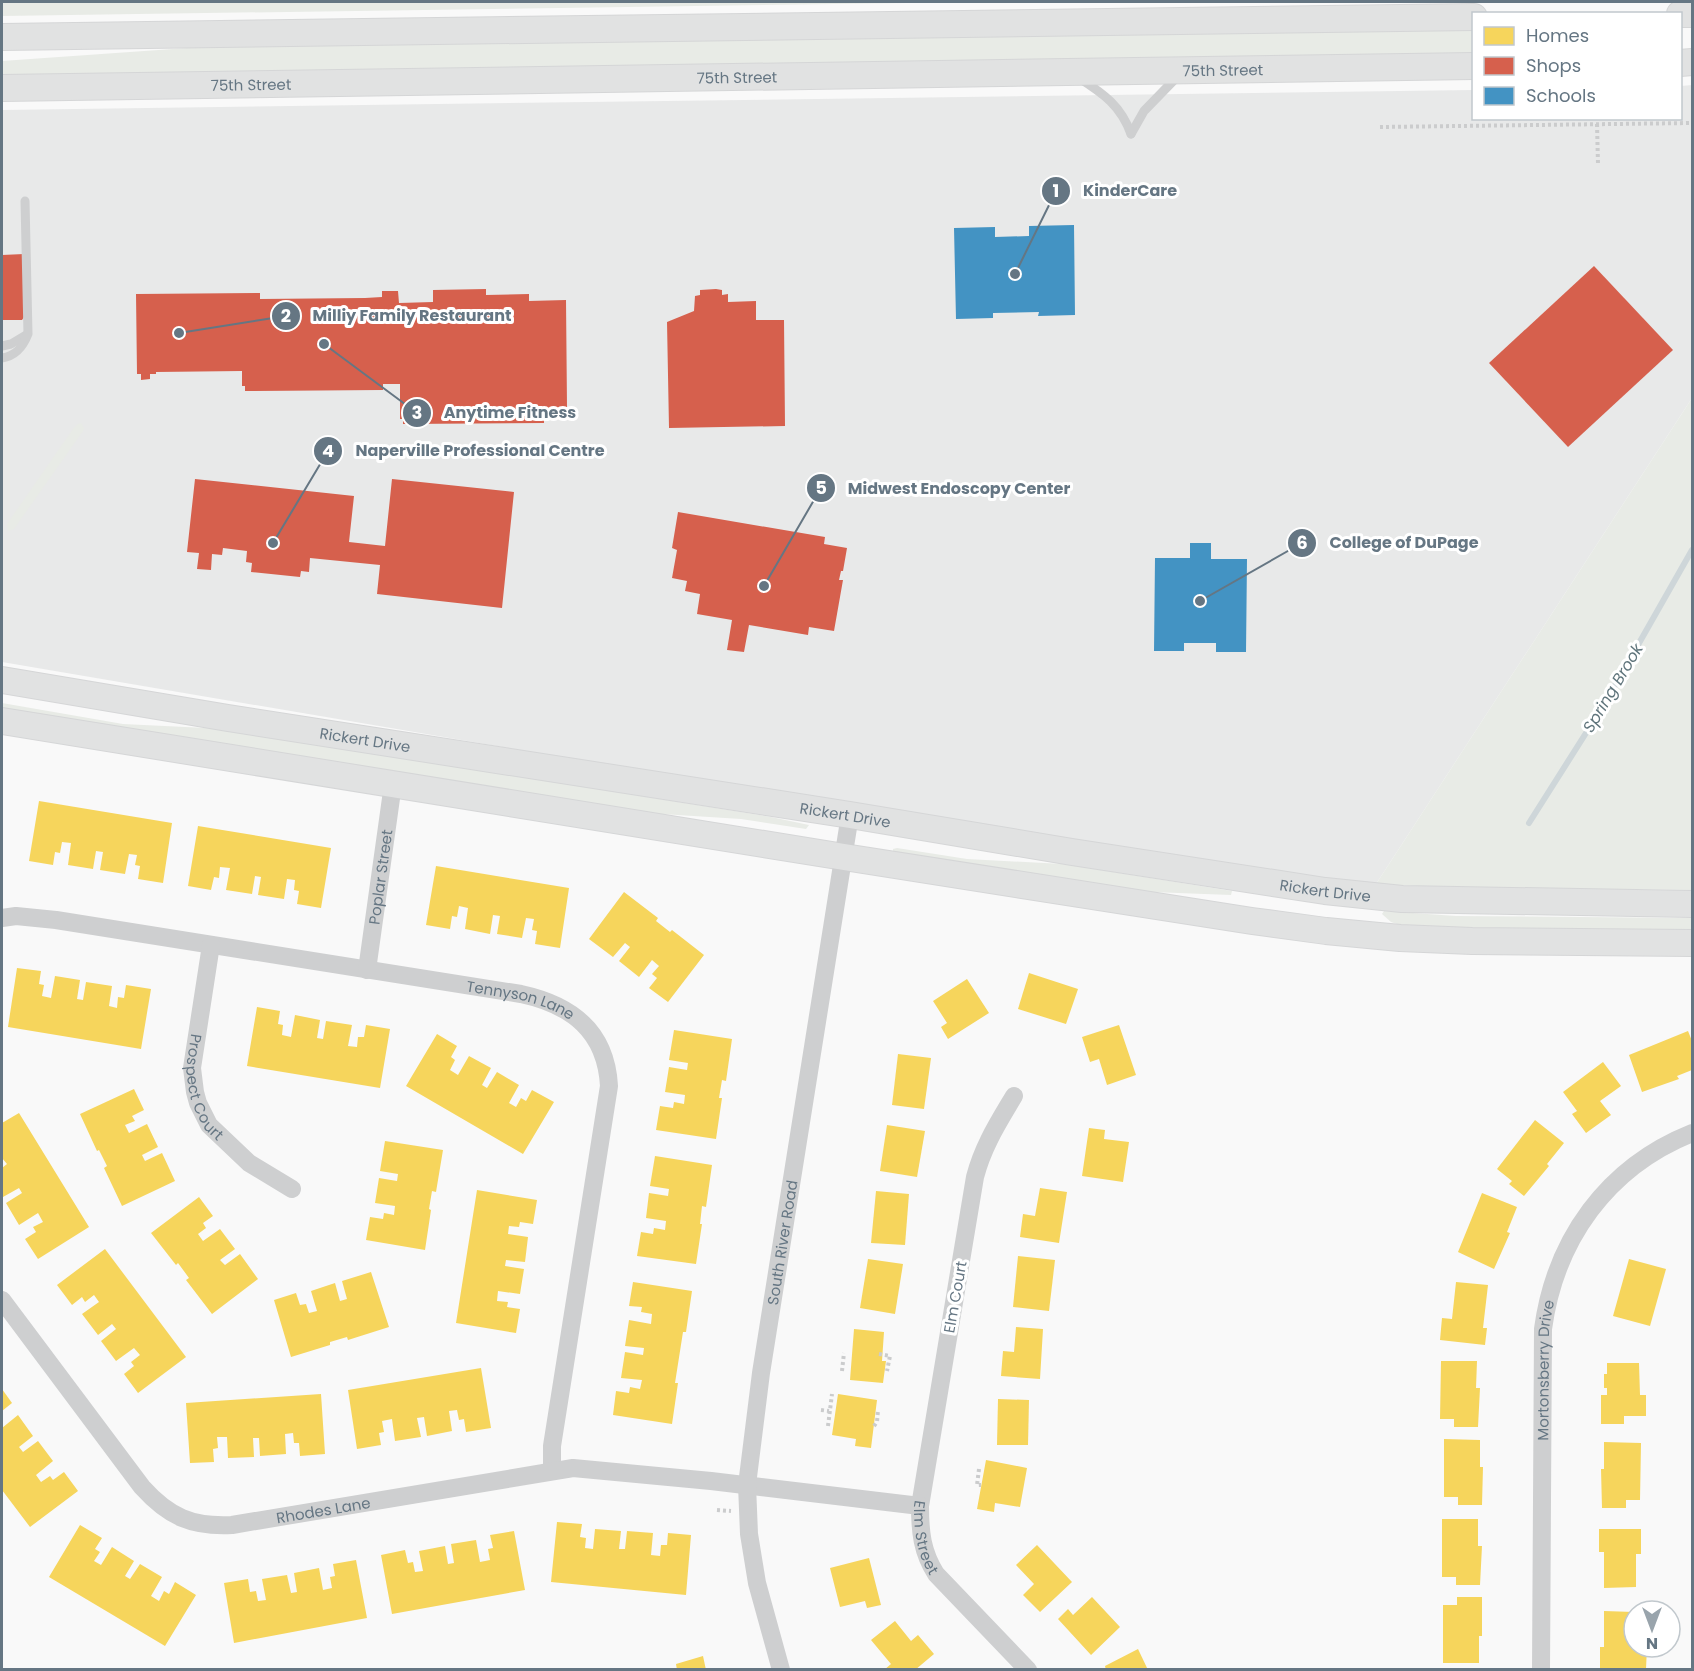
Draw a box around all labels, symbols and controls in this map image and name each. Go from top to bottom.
legend [1472,12,1682,120]
text: Homes [1526,23,1589,48]
text: Shops [1526,53,1581,78]
street label: 75th Street [1182,59,1263,81]
street label: 75th Street [696,66,777,88]
street label: 75th Street [210,73,291,95]
text: Schools [1526,83,1596,108]
callout: KinderCare [1041,174,1188,208]
text: 1 [1053,178,1059,203]
text: KinderCare [1083,179,1177,202]
callout: Milliy Family Restaurant [271,299,523,333]
text: 2 [281,303,291,328]
text: Milliy Family Restaurant [313,304,511,327]
callout: Anytime Fitness [402,396,588,430]
text: 3 [412,400,422,425]
text: Anytime Fitness [444,401,576,424]
callout: Naperville Professional Centre [313,434,617,468]
text: 4 [322,438,334,463]
text: Naperville Professional Centre [355,439,605,462]
callout: Midwest Endoscopy Center [806,471,1083,505]
text: 5 [815,475,827,500]
text: Midwest Endoscopy Center [848,477,1070,500]
callout: College of DuPage [1287,526,1490,560]
text: 6 [1296,530,1308,555]
text: College of DuPage [1329,531,1479,554]
water label: Spring Brook [1577,638,1649,737]
street label: Rickert Drive [318,722,412,757]
street label: Rickert Drive [798,797,892,832]
street label: Poplar Street [363,828,397,926]
street label: Rickert Drive [1278,874,1372,906]
street label: Tennyson Lane [465,975,579,1024]
street label: Prospect Court [181,1032,229,1144]
street label: South River Road [762,1178,802,1306]
street label: Elm Court [938,1259,972,1335]
street label: Mortonsberry Drive [1532,1297,1559,1441]
street label: Rhodes Lane [275,1492,372,1528]
street label: Elm Street [909,1499,944,1578]
north arrow [1622,1599,1682,1659]
text: N [1646,1632,1658,1655]

